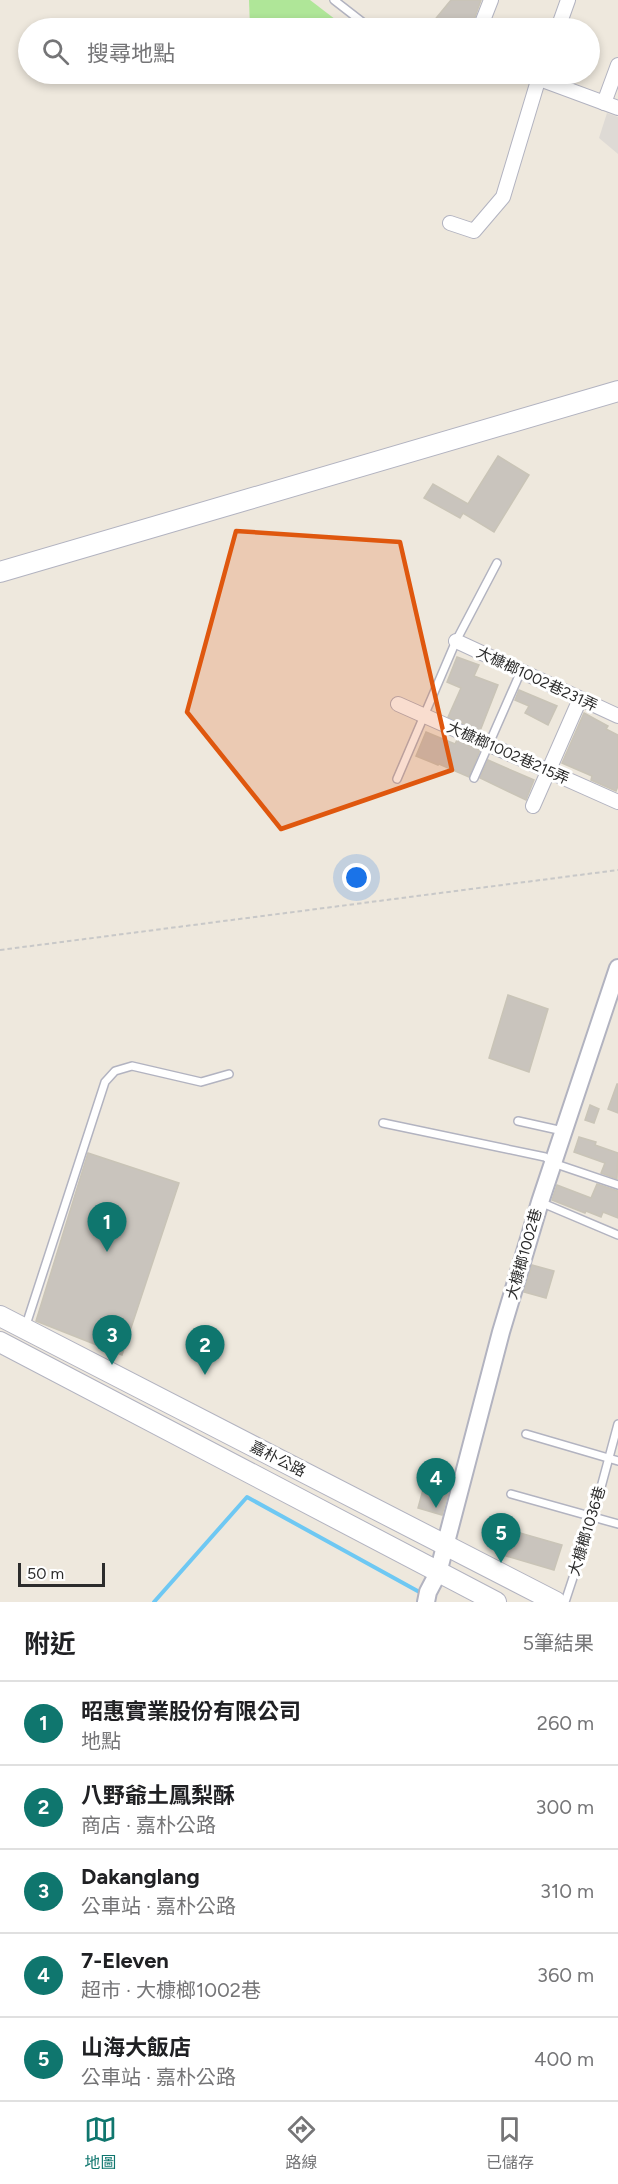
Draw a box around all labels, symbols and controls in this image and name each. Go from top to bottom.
search box [18,18,600,84]
icon: search [39,35,72,68]
text: 搜尋地點 [87,40,175,67]
street label: 大槺榔1002巷231弄 [474,643,600,715]
street label: 大槺榔1002巷215弄 [444,718,572,788]
your location [342,863,371,892]
pin: 1 [88,1202,126,1252]
street label: 大槺榔1002巷 [502,1206,546,1302]
pin: 3 [92,1316,132,1365]
pin: 2 [186,1326,224,1375]
street label: 嘉朴公路 [247,1437,309,1481]
pin: 4 [416,1458,456,1508]
street label: 大槺榔1036巷 [565,1484,609,1578]
pin: 5 [482,1514,520,1563]
scale bar [18,1560,105,1588]
text: 50 m [27,1564,64,1583]
text: 附近 [24,1628,76,1660]
text: 5筆結果 [523,1631,594,1655]
text: 昭惠實業股份有限公司 [81,1698,301,1725]
text: 1 [39,1711,48,1735]
text: 260 m [537,1711,594,1735]
text: 地點 [81,1729,121,1753]
text: 八野爺土鳳梨酥 [81,1782,235,1809]
text: 2 [38,1795,49,1819]
text: 300 m [536,1795,594,1819]
text: 商店 · 嘉朴公路 [81,1813,216,1837]
text: Dakanglang [81,1863,200,1890]
text: 3 [38,1879,49,1903]
text: 310 m [540,1879,594,1903]
text: 公車站 · 嘉朴公路 [81,1894,236,1918]
text: 7-Eleven [81,1947,169,1974]
text: 4 [37,1963,50,1987]
text: 360 m [537,1963,594,1987]
text: 超市 · 大槺榔1002巷 [81,1978,261,2002]
text: 山海大飯店 [81,2034,191,2061]
text: 5 [38,2047,49,2071]
text: 400 m [534,2047,594,2071]
text: 公車站 · 嘉朴公路 [81,2065,236,2089]
tab: 地圖 [84,2113,117,2173]
tab: 路線 [285,2113,318,2173]
tab: 已儲存 [486,2113,534,2173]

